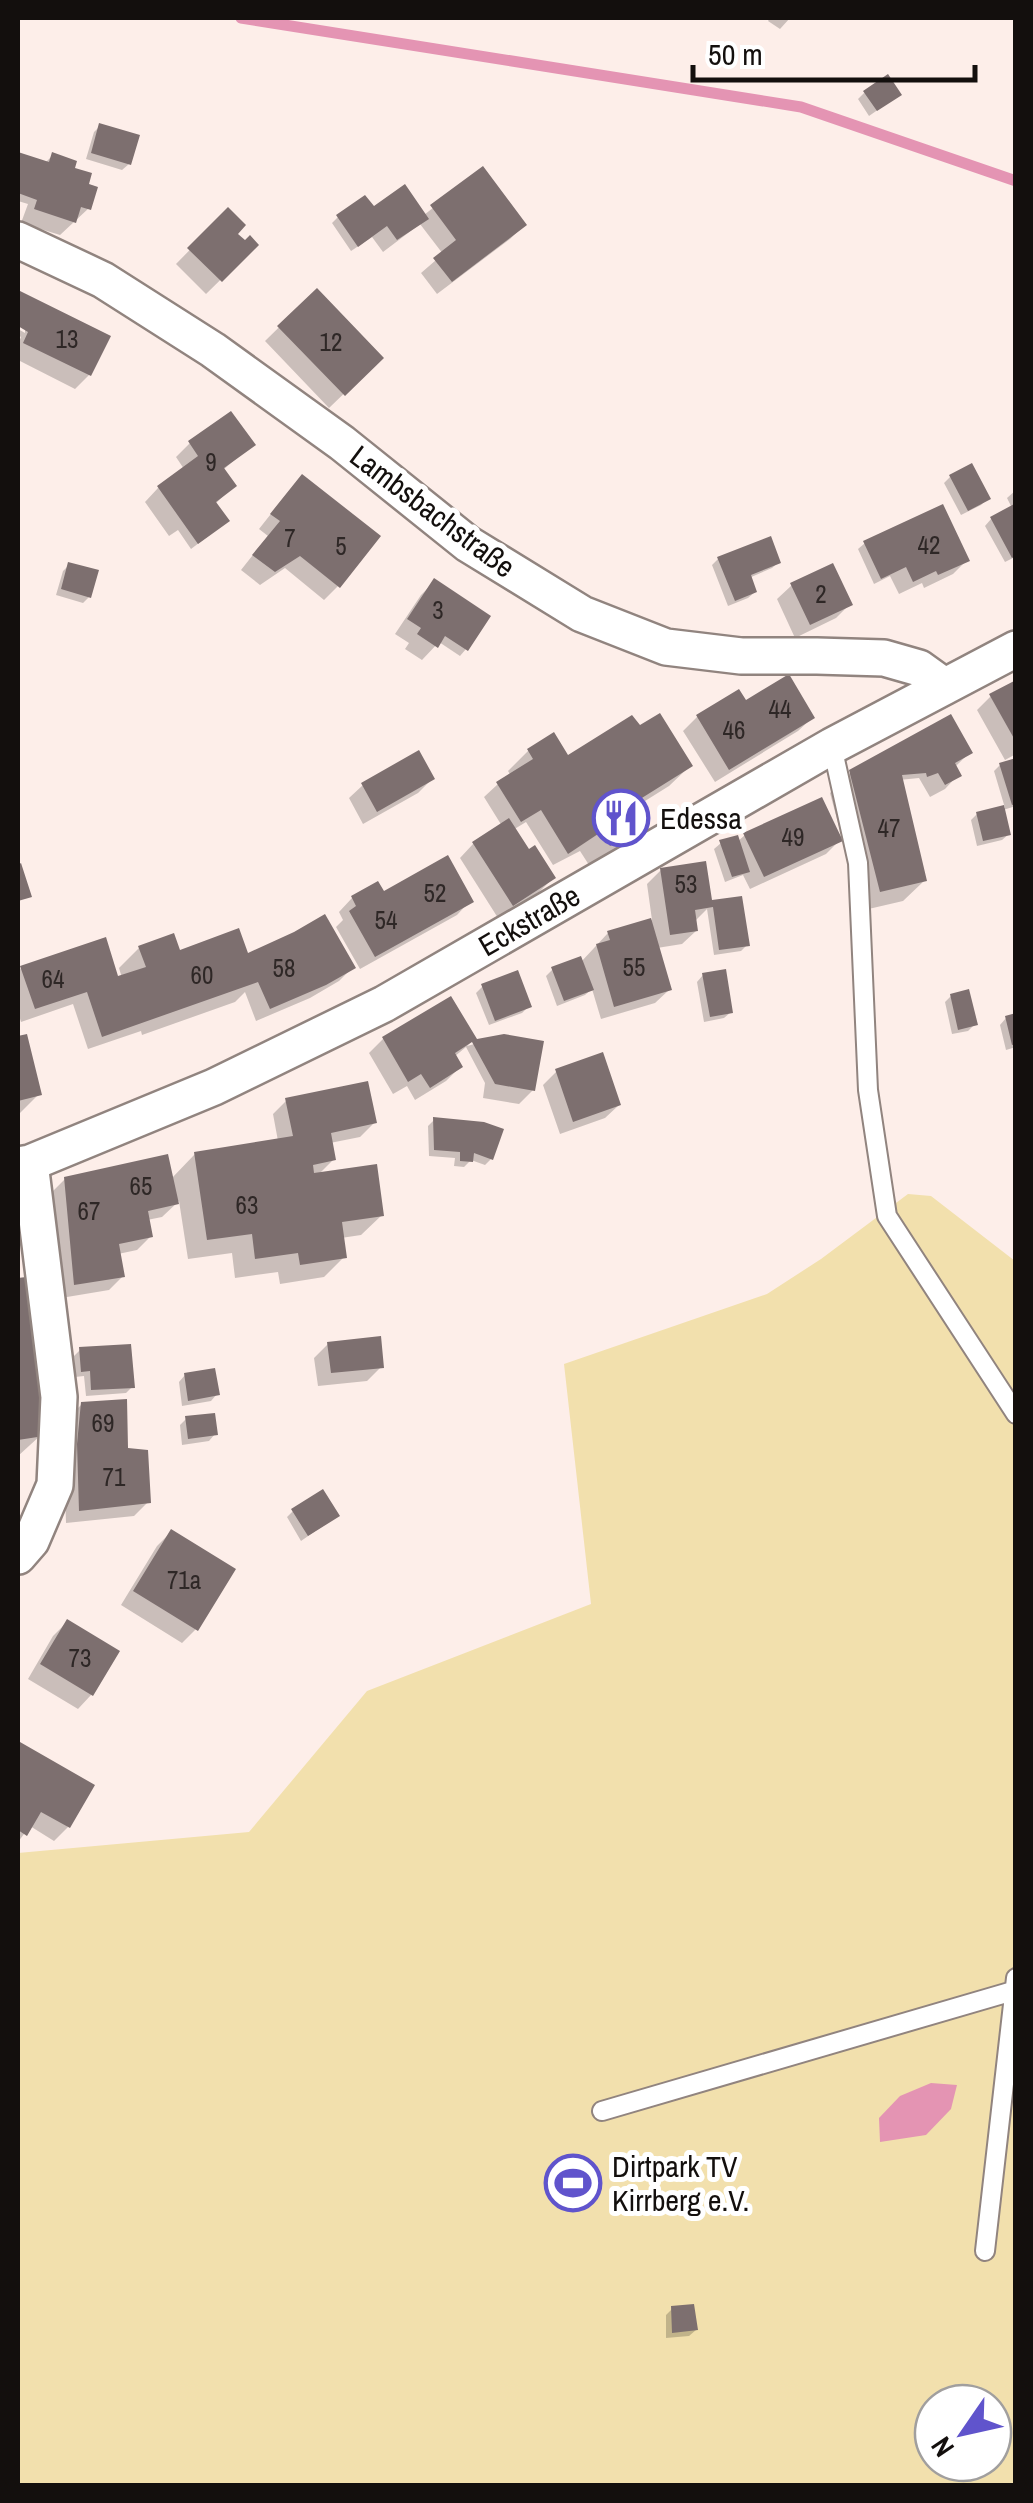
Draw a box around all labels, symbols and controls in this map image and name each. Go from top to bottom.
scale bar [693,20,976,82]
text: 50 m [708,34,763,74]
house number: 13 [56,322,78,356]
house number: 12 [320,325,342,359]
street label: Lambsbachstraße [342,436,524,586]
house number: 9 [205,445,217,479]
house number: 7 [284,521,296,555]
house number: 42 [918,528,940,562]
house number: 5 [335,529,347,563]
house number: 2 [815,577,827,611]
house number: 3 [432,593,444,627]
house number: 44 [769,692,791,726]
house number: 46 [723,713,745,747]
restaurant icon: Edessa [591,788,651,848]
place label: Edessa [660,798,742,838]
house number: 47 [878,811,900,845]
house number: 49 [782,820,804,854]
house number: 53 [675,867,697,901]
street label: Eckstraße [471,875,587,965]
house number: 52 [424,876,446,910]
house number: 54 [375,903,397,937]
house number: 55 [623,950,645,984]
house number: 58 [273,951,295,985]
house number: 60 [191,958,213,992]
house number: 64 [42,962,64,996]
house number: 65 [130,1169,152,1203]
house number: 63 [236,1188,258,1222]
house number: 67 [78,1194,100,1228]
house number: 69 [92,1406,114,1440]
house number: 71 [103,1460,126,1494]
house number: 71a [167,1563,202,1597]
house number: 73 [69,1641,91,1675]
place label: Dirtpark TV Kirrberg e.V. [612,2146,749,2220]
sports icon: Dirtpark TV Kirrberg e.V. [543,2153,603,2213]
north arrow [913,2383,1013,2483]
text: N [922,2429,963,2464]

